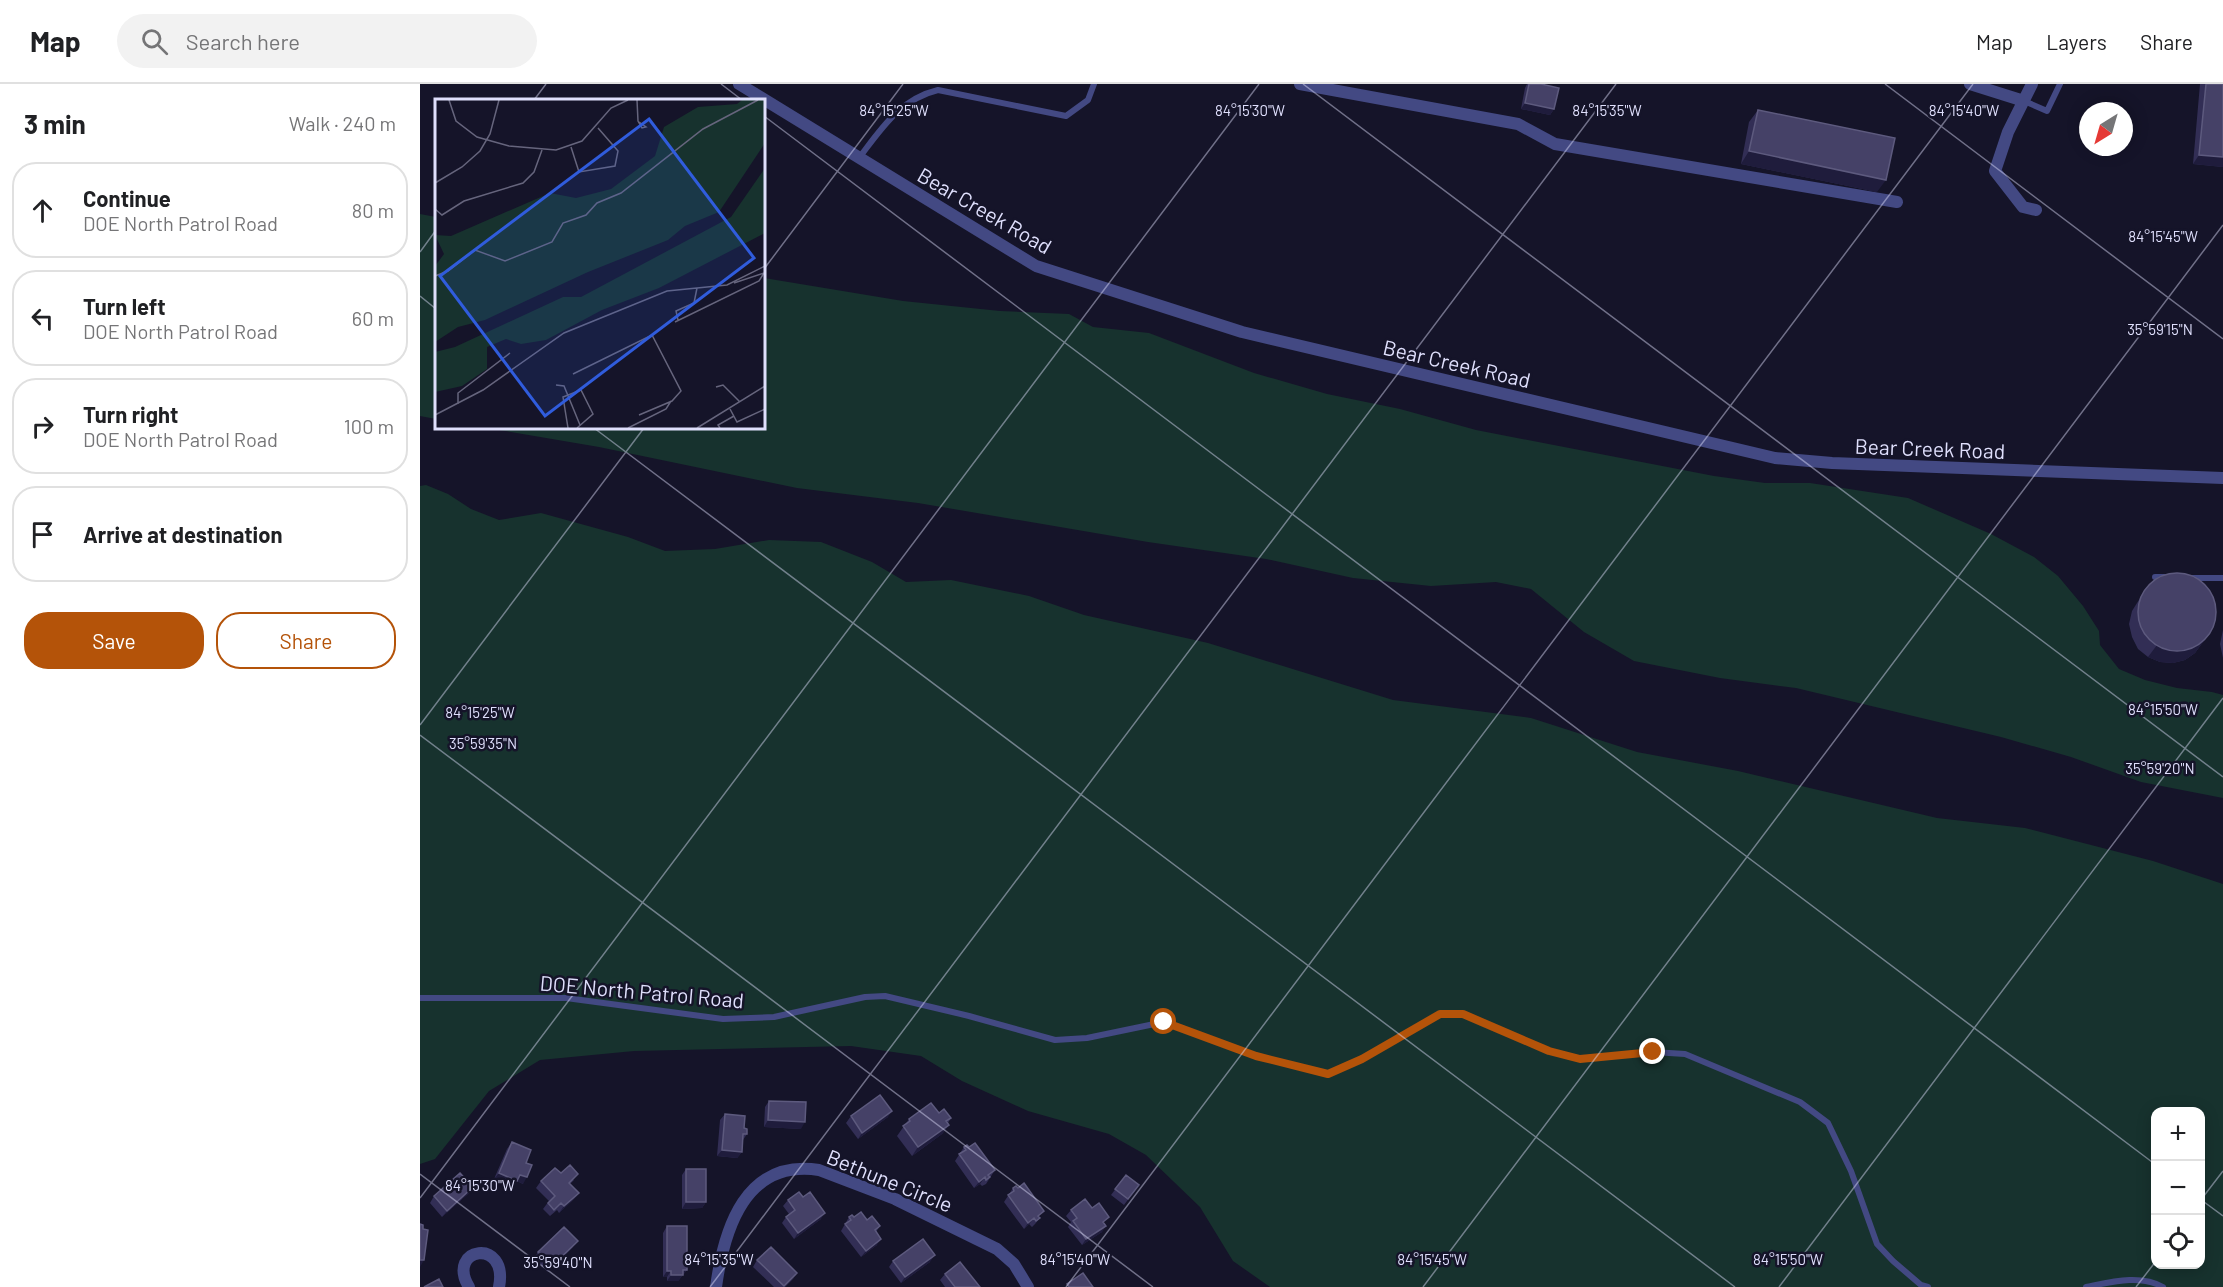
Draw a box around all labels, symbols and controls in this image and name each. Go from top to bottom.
search box [117,14,537,68]
text: Map [30,24,81,58]
icon: search [138,25,171,58]
text: Search here [186,28,300,54]
text: Map [1976,29,2013,54]
text: Layers [2046,29,2107,54]
text: Share [2140,29,2193,54]
inset map [435,99,765,429]
text: 84°15'25"W [859,101,929,119]
text: 84°15'30"W [1215,101,1285,119]
text: 84°15'35"W [1572,101,1642,119]
text: 84°15'40"W [1929,101,1999,119]
north arrow [2079,102,2133,156]
text: 3 min [24,108,86,139]
text: Walk · 240 m [289,111,396,135]
street label: Bear Creek Road [914,162,1056,258]
text: Continue [83,185,171,211]
icon: ahead [26,194,59,227]
text: 80 m [352,198,394,222]
text: DOE North Patrol Road [83,211,278,235]
text: 84°15'45"W [2128,227,2198,245]
text: Turn left [83,293,166,319]
icon: left [26,302,59,335]
text: 60 m [352,306,394,330]
text: DOE North Patrol Road [83,319,278,343]
text: 35°59'15"N [2127,320,2193,338]
street label: Bear Creek Road [1381,334,1533,392]
text: Turn right [83,401,178,427]
icon: right [26,410,59,443]
text: 100 m [344,414,394,438]
text: DOE North Patrol Road [83,427,278,451]
street label: Bear Creek Road [1854,433,2006,463]
icon: arrive [26,518,59,551]
text: Arrive at destination [83,521,282,547]
button: Save [24,612,204,669]
button: Share [216,612,396,669]
text: 84°15'50"W [2128,700,2198,718]
text: 84°15'25"W [445,703,515,721]
text: 35°59'35"N [449,734,517,752]
text: 35°59'20"N [2125,759,2195,777]
street label: DOE North Patrol Road [539,970,745,1012]
route start [1150,1008,1176,1034]
route end [1639,1038,1665,1064]
map controls [2151,1107,2205,1269]
button: + [2151,1107,2205,1161]
street label: Bethune Circle [823,1143,957,1217]
button: − [2151,1161,2205,1215]
text: 84°15'30"W [445,1176,515,1194]
button: locate [2151,1215,2205,1269]
text: 84°15'35"W [684,1250,754,1268]
text: 84°15'40"W [1040,1250,1110,1268]
text: 84°15'45"W [1397,1250,1467,1268]
text: 84°15'50"W [1753,1250,1823,1268]
text: 35°59'40"N [523,1253,593,1271]

